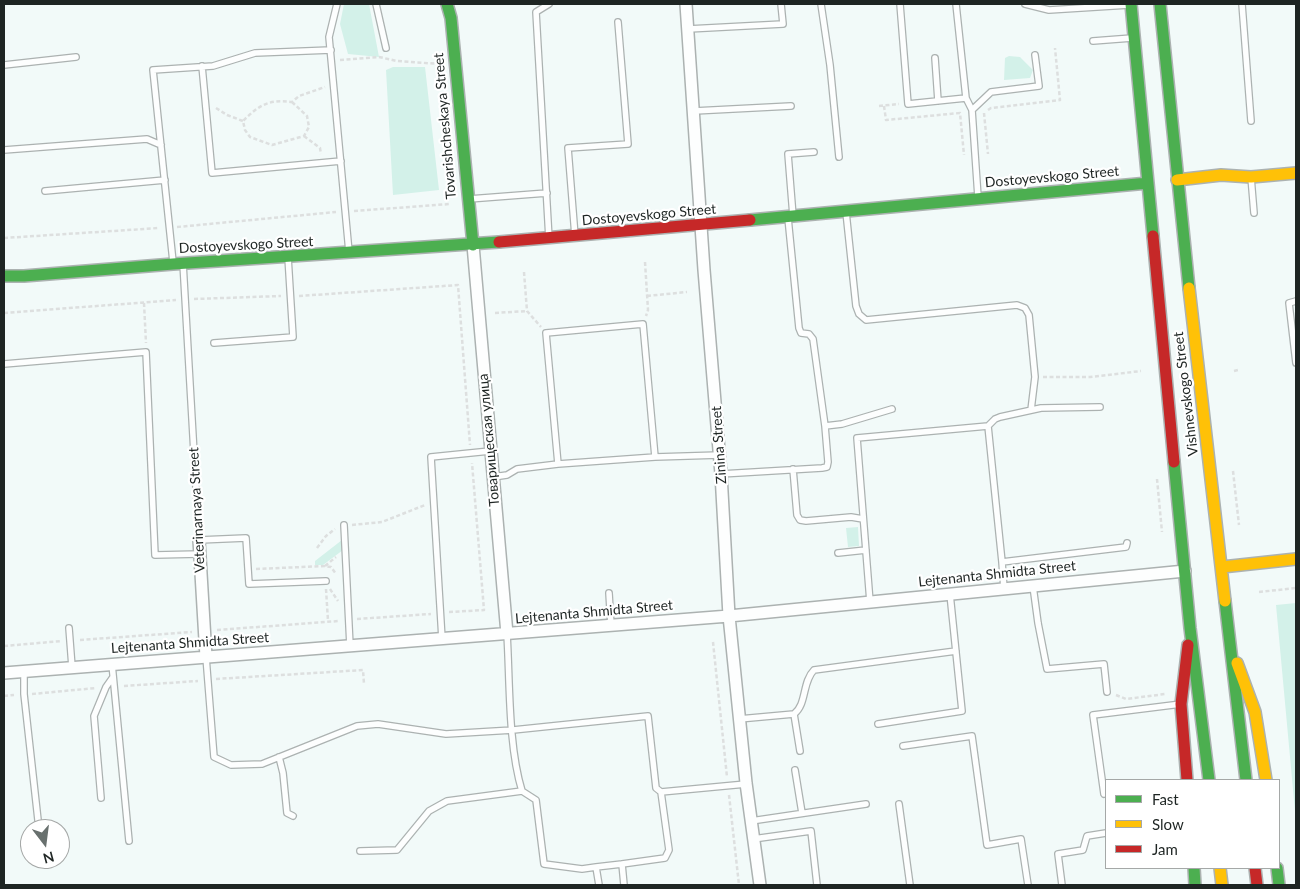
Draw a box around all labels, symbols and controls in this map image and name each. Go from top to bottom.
street label: Tovarishcheskaya Street [430,52,460,200]
street label: Dostoyevskogo Street [984,163,1120,191]
street label: Dostoyevskogo Street [581,201,717,229]
street label: Dostoyevskogo Street [178,233,314,257]
street label: Vishnevskogo Street [1170,331,1202,457]
street label: Товарищеская улица [475,373,503,507]
street label: Zinina Street [708,405,730,485]
street label: Veterinarnaya Street [185,447,209,573]
street label: Lejtenanta Shmidta Street [917,557,1077,591]
street label: Lejtenanta Shmidta Street [514,597,674,627]
street label: Lejtenanta Shmidta Street [110,629,270,657]
legend [1105,779,1280,869]
text: Fast [1152,790,1179,808]
text: Slow [1152,815,1184,833]
north arrow [20,819,70,869]
text: Jam [1152,840,1178,858]
text: N [41,848,56,868]

